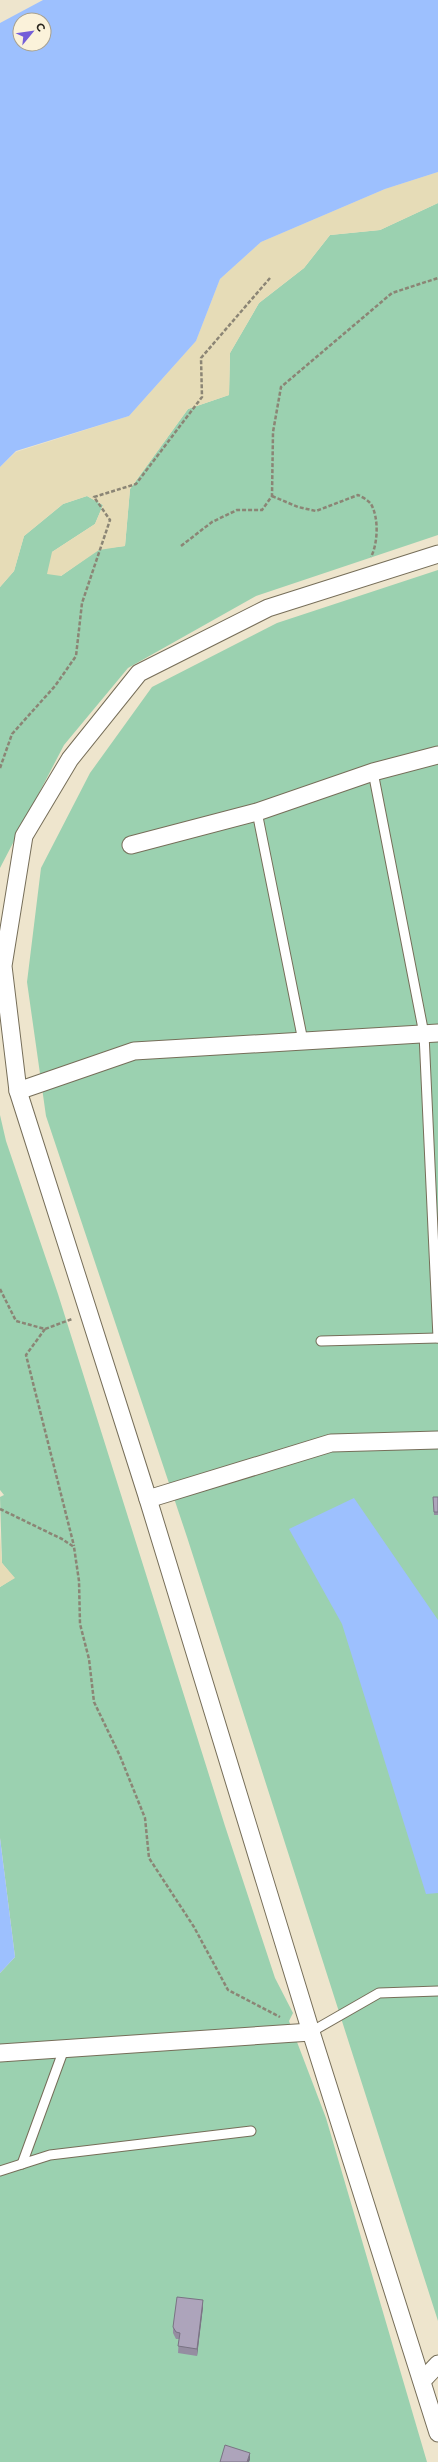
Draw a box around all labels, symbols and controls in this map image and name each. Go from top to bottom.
north arrow [12,12,52,52]
text: С [33,20,49,34]

